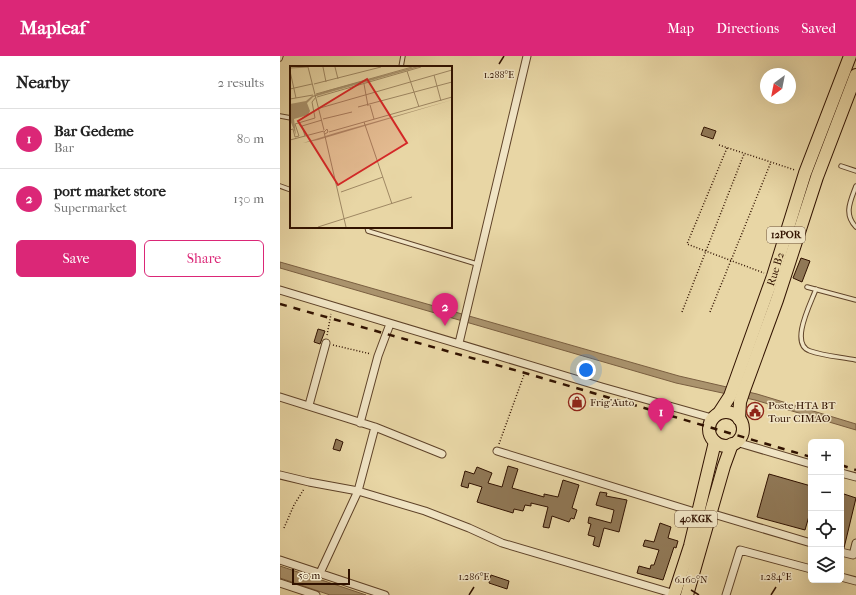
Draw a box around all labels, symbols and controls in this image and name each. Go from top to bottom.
text: Mapleaf [20,17,86,39]
text: Map [667,20,694,37]
text: Directions [716,20,779,37]
text: Saved [801,20,836,37]
inset map [290,66,452,228]
north arrow [760,68,796,104]
text: 1.288°E [484,69,514,81]
text: Nearby [16,72,70,92]
text: 2 results [218,75,264,90]
text: Bar Gedeme [54,122,134,140]
text: 1 [27,131,31,146]
text: 80 m [237,131,264,146]
text: Bar [54,140,74,155]
text: port market store [54,182,166,200]
text: 2 [26,191,32,206]
text: 130 m [233,191,264,206]
text: Supermarket [54,200,127,215]
road number: 12POR [767,227,805,243]
button: Save [16,240,136,277]
button: Share [144,240,264,277]
street label: Rue B2 [763,250,787,288]
pin: 2 [432,293,458,326]
your location [576,360,596,380]
shop icon: Frig'Auto [567,392,587,412]
place label: Frig'Auto [590,396,635,409]
pin: 1 [648,398,674,431]
place label: Poste HTA BT Tour CIMAO [768,399,836,425]
public building icon: Poste HTA BT Tour CIMAO [745,401,765,421]
map controls [808,439,844,583]
button: + [808,439,844,475]
button: − [808,475,844,511]
road number: 40KGK [675,511,717,527]
button: locate [808,511,844,547]
button: layers [808,547,844,583]
scale bar [292,567,350,586]
text: 50 m [298,569,320,582]
text: 1.286°E [459,571,489,583]
text: 1.284°E [760,571,792,583]
text: 6.160°N [674,574,708,586]

